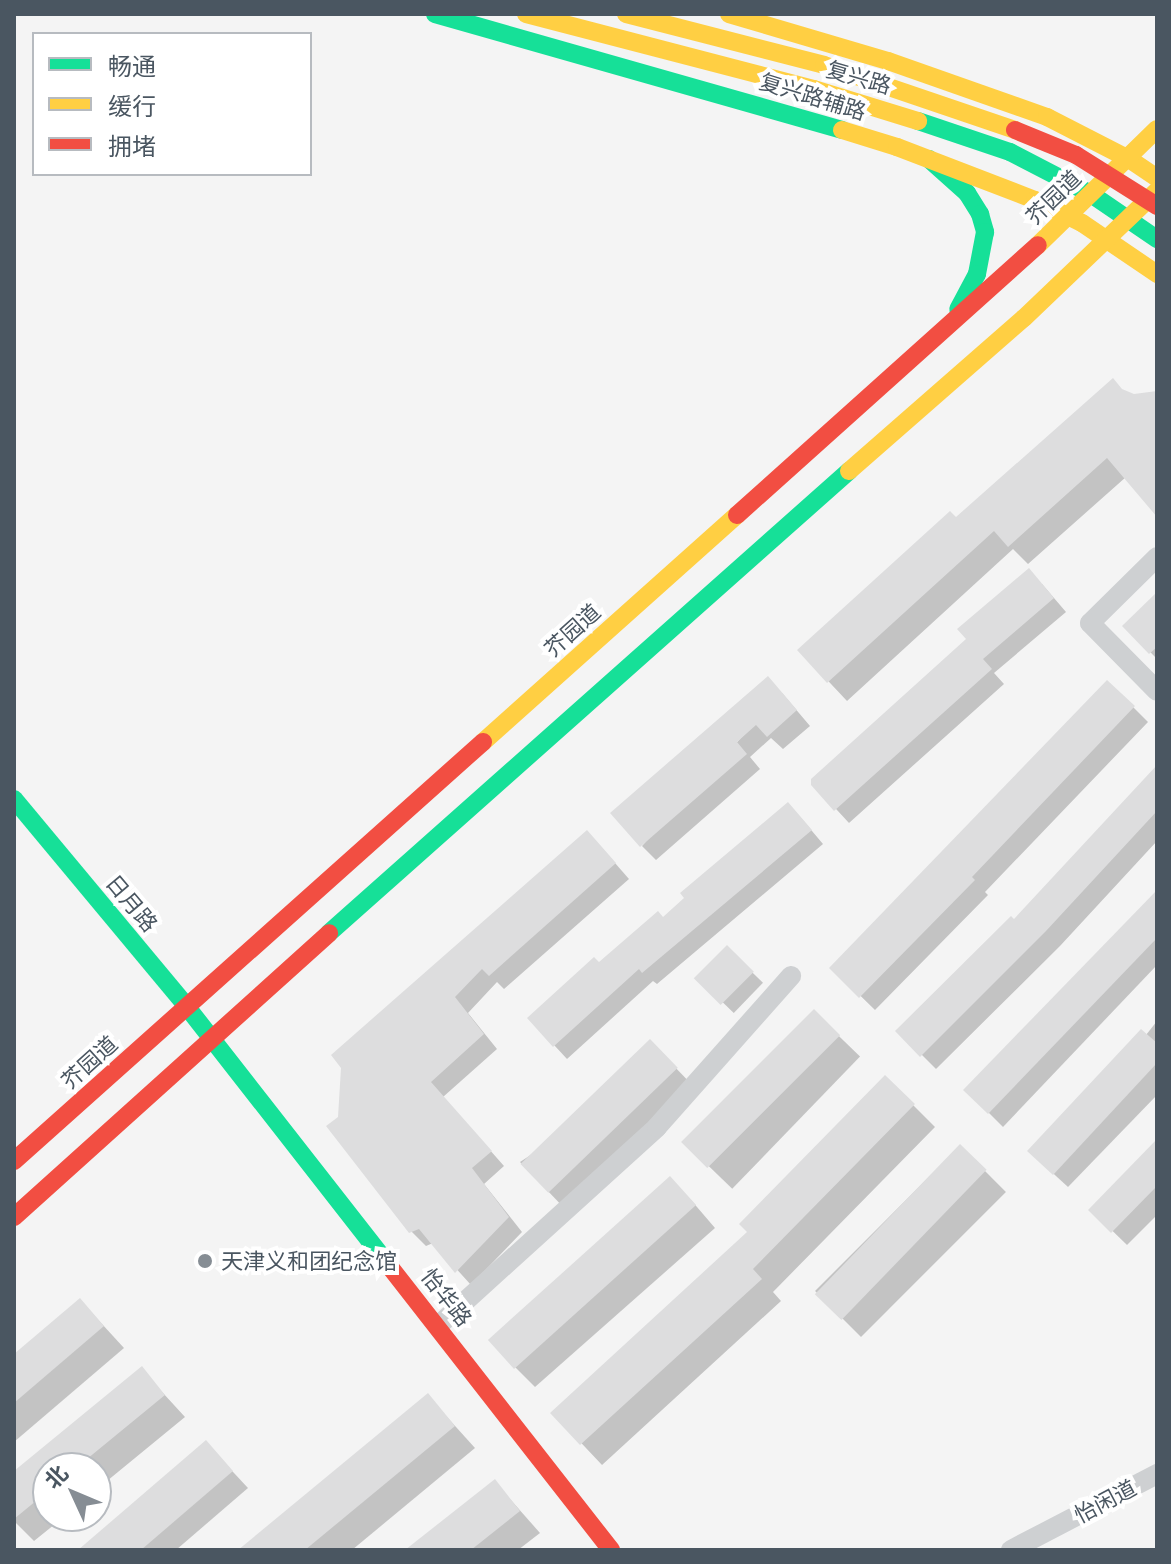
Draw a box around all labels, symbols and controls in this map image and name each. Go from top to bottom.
legend [32,32,312,176]
text: 畅通 [108,51,156,80]
street label: 复兴路 [824,55,894,99]
street label: 复兴路辅路 [757,67,869,125]
text: 缓行 [108,91,156,120]
text: 拥堵 [108,131,156,160]
street label: 芥园道 [1020,165,1086,229]
street label: 芥园道 [539,598,605,662]
street label: 日月路 [101,869,163,937]
street label: 芥园道 [56,1030,122,1094]
place label: 天津义和团纪念馆 [221,1248,397,1274]
marker: 天津义和团纪念馆 [196,1252,214,1270]
street label: 怡华路 [416,1263,478,1331]
north arrow [32,1452,112,1532]
text: 北 [38,1459,73,1494]
street label: 怡闲道 [1070,1474,1140,1528]

